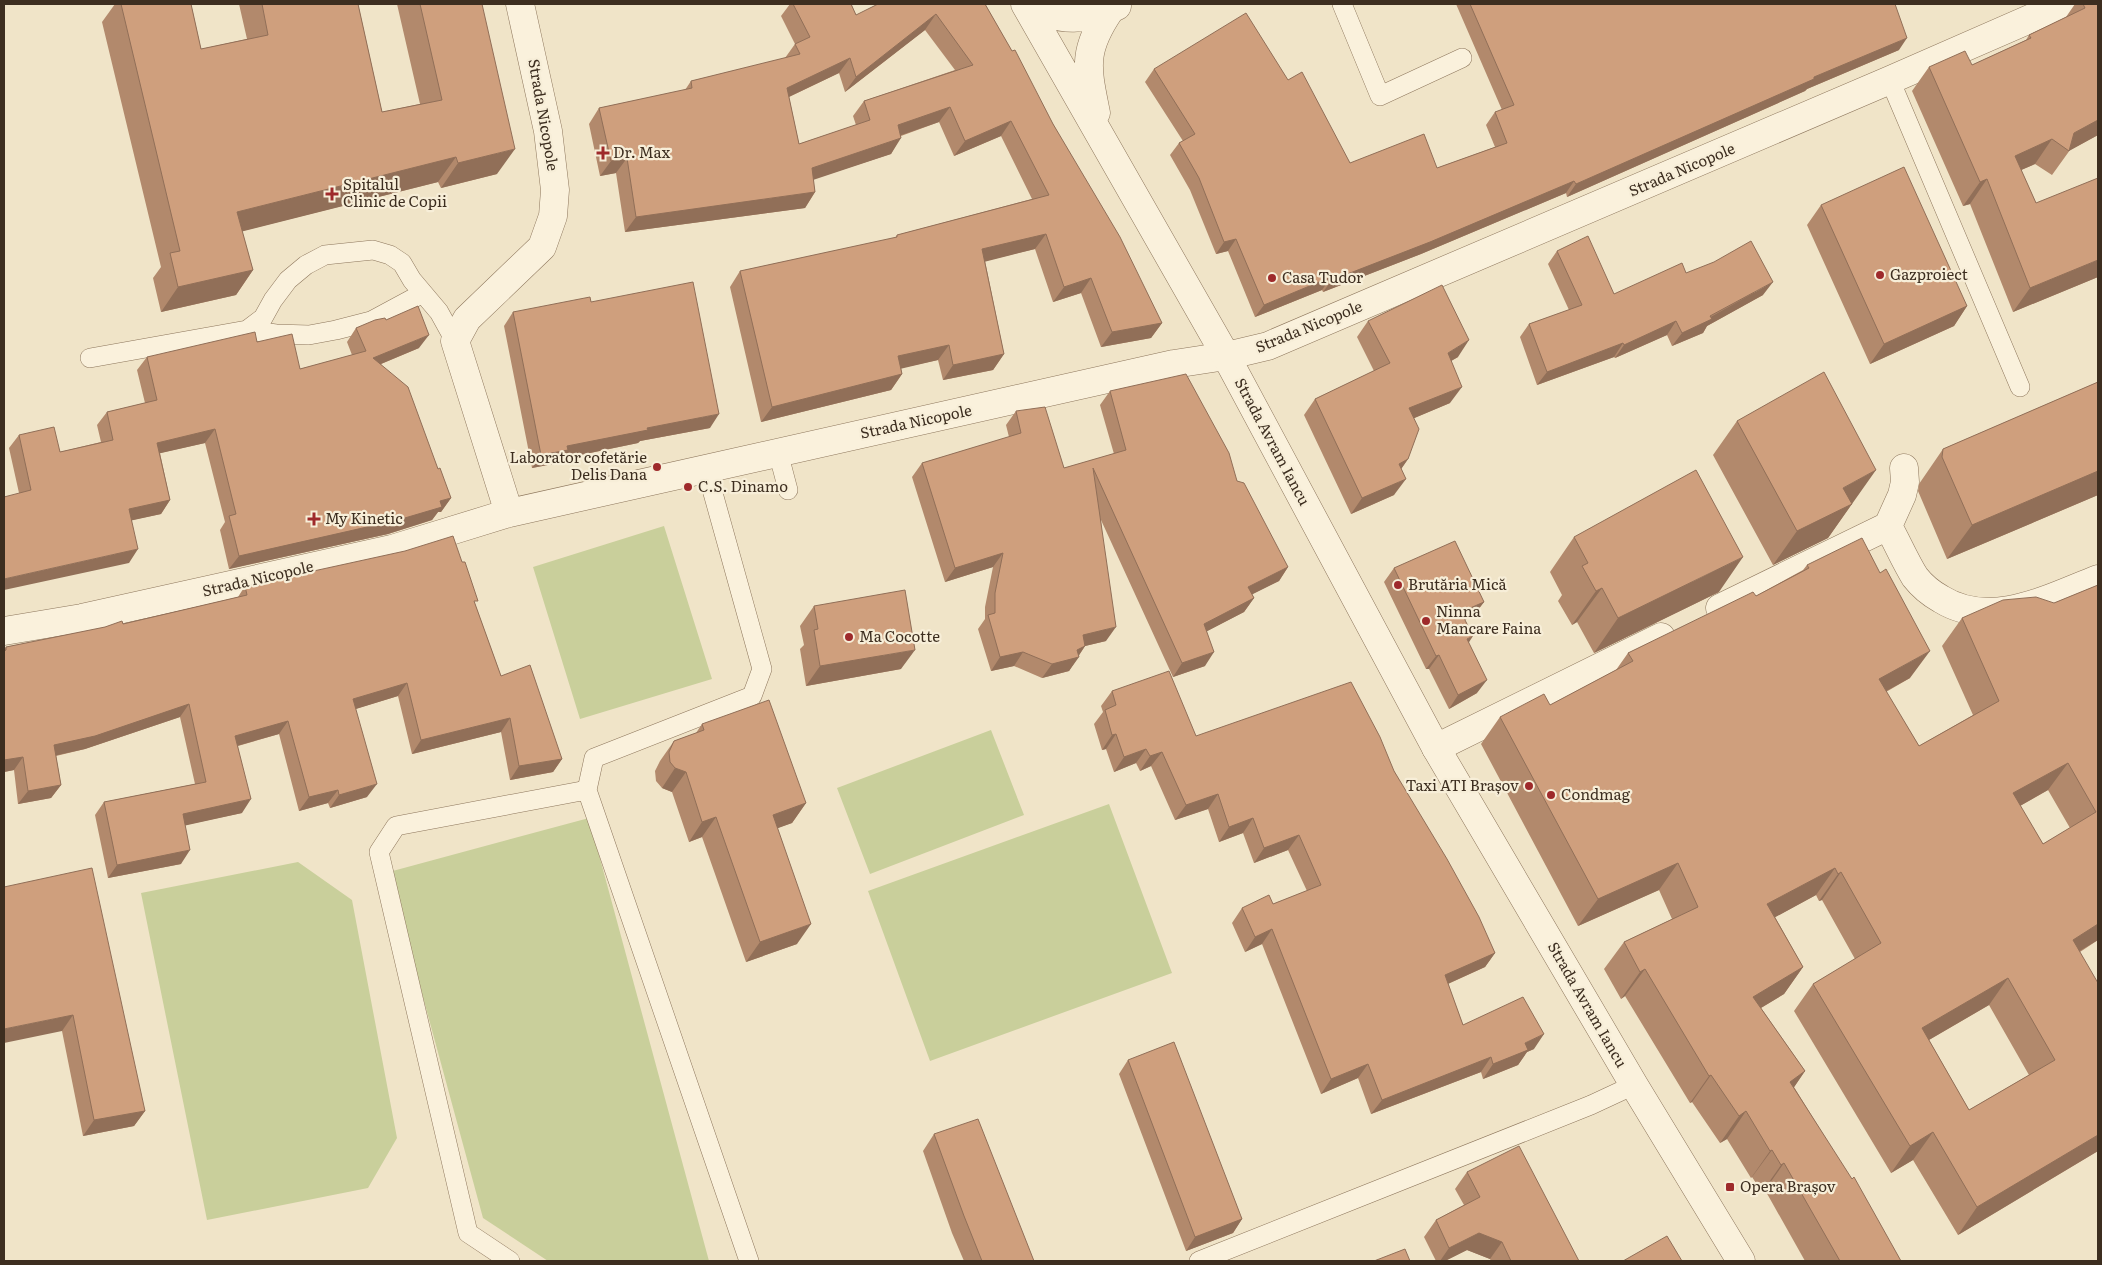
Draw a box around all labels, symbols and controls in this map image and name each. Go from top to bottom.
street label: Strada Nicopole [523,57,566,173]
street label: Strada Nicopole [1625,136,1738,201]
place label: Dr. Max [613,140,671,163]
marker: Dr. Max [597,147,609,159]
place label: Spitalul Clinic de Copii [343,172,447,212]
marker: Spitalul Clinic de Copii [325,187,339,201]
place label: Gazproiect [1890,262,1968,285]
place label: Casa Tudor [1282,265,1363,288]
marker: Gazproiect [1874,269,1886,281]
marker: Casa Tudor [1266,272,1278,284]
street label: Strada Nicopole [1251,294,1366,358]
street label: Strada Avram Iancu [1230,373,1317,510]
street label: Strada Nicopole [858,397,974,444]
place label: Laborator cofetărie Delis Dana [509,445,648,485]
marker: Laborator cofetărie Delis Dana [651,461,663,473]
place label: C.S. Dinamo [698,474,788,497]
marker: C.S. Dinamo [682,481,694,493]
place label: My Kinetic [325,506,403,529]
marker: My Kinetic [307,512,321,526]
street label: Strada Nicopole [200,554,316,602]
place label: Brutăria Mică [1408,572,1507,595]
marker: Brutăria Mică [1392,579,1404,591]
place label: Ninna Mancare Faina [1436,599,1542,639]
marker: Ninna Mancare Faina [1420,615,1432,627]
place label: Ma Cocotte [859,624,940,647]
marker: Ma Cocotte [843,631,855,643]
place label: Taxi ATI Brașov [1406,773,1519,796]
marker: Taxi ATI Brașov [1523,780,1535,792]
place label: Condmag [1561,782,1631,805]
marker: Condmag [1545,789,1557,801]
street label: Strada Avram Iancu [1543,937,1634,1072]
place label: Opera Brașov [1740,1174,1836,1197]
marker: Opera Brașov [1724,1181,1736,1193]

